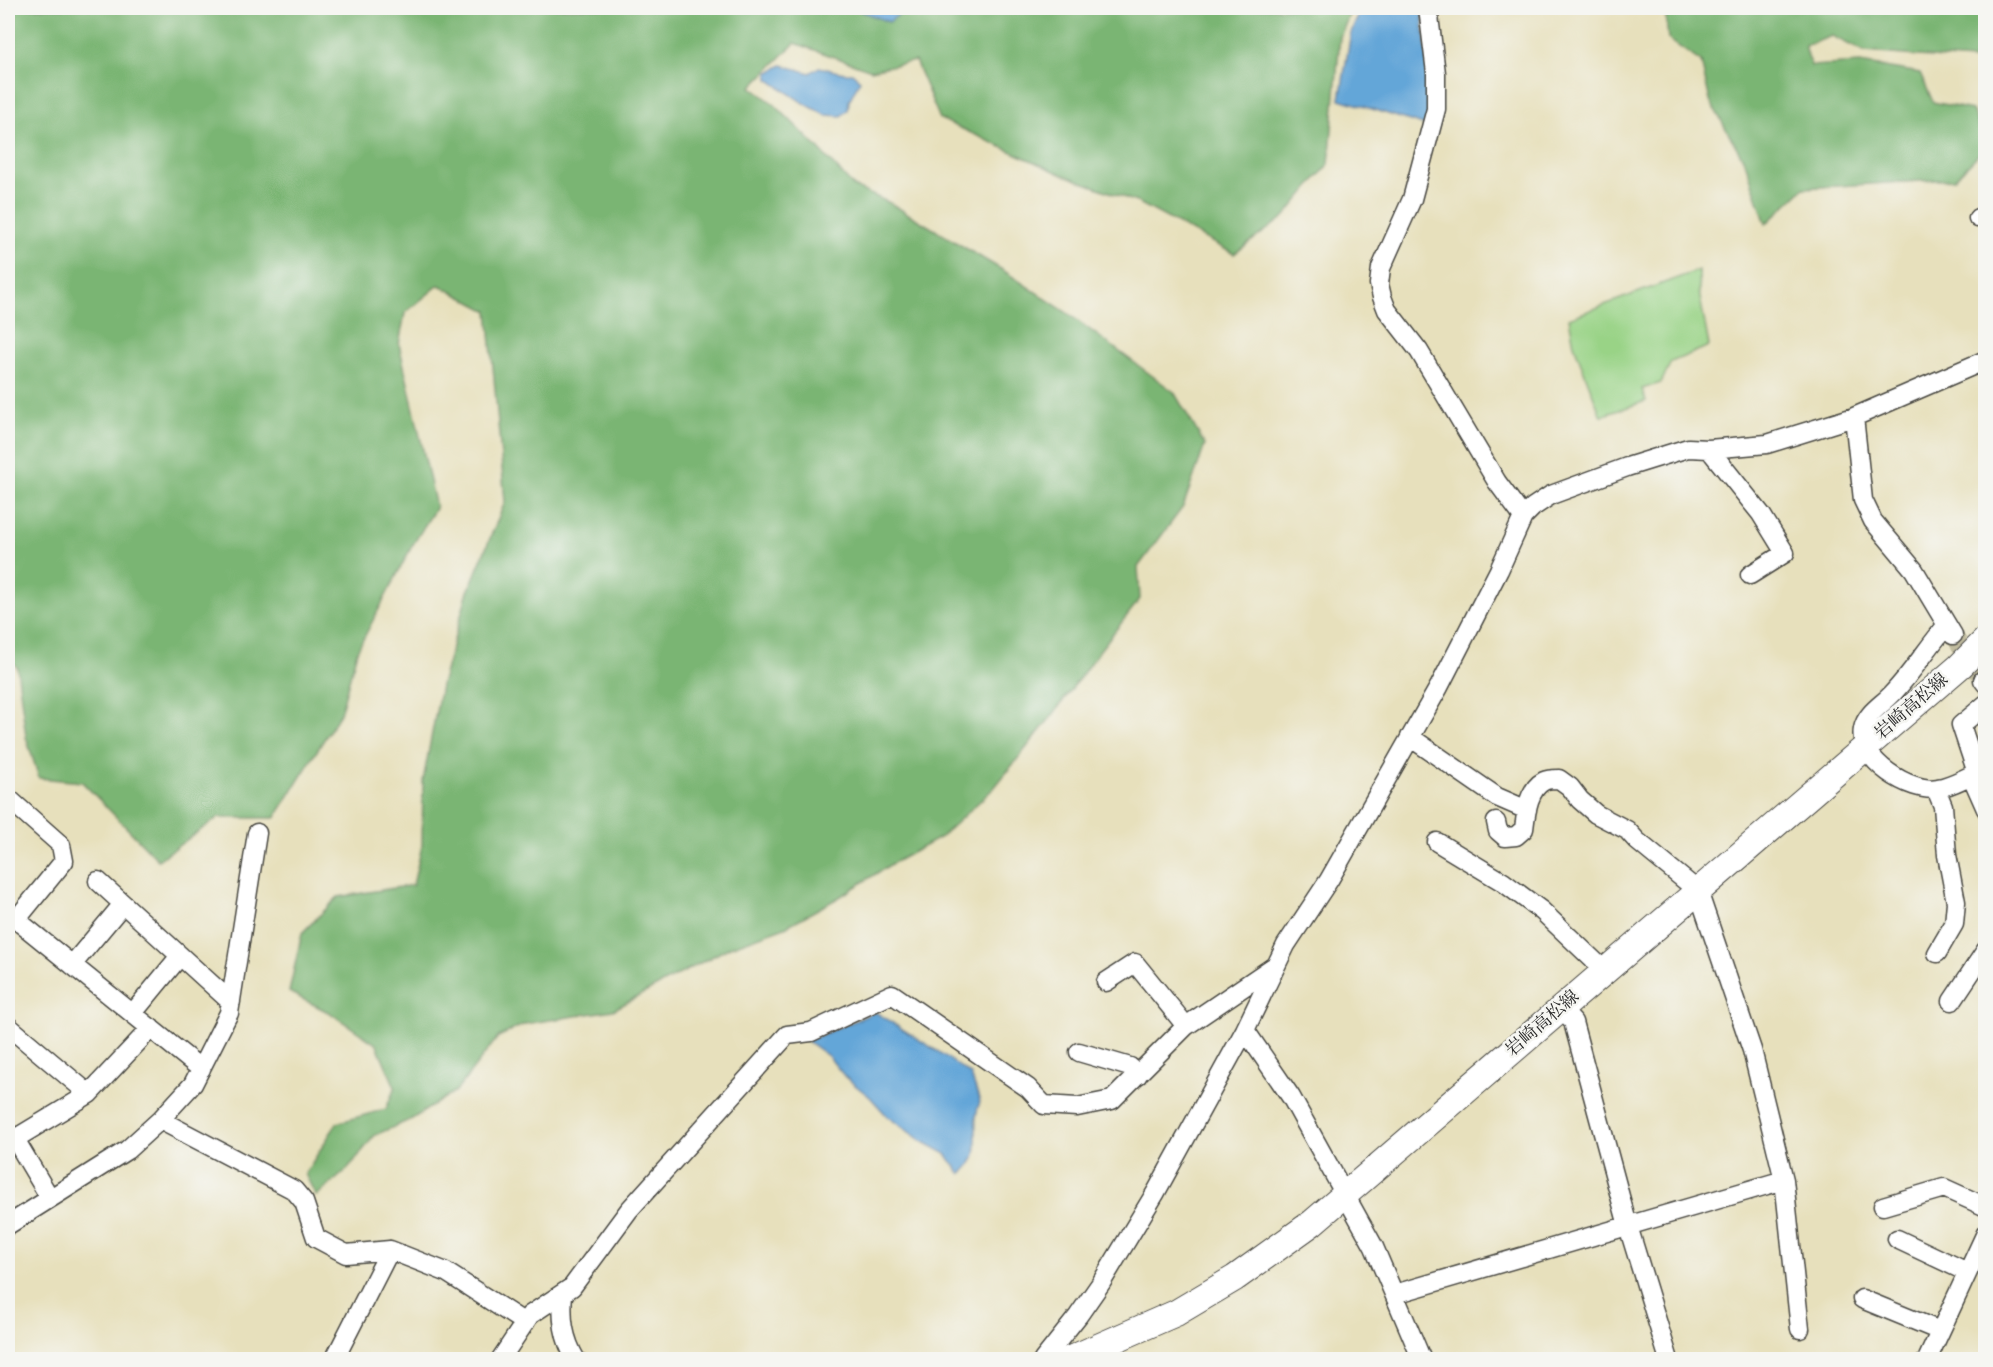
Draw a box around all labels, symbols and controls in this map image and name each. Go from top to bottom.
street label: 岩崎高松線 [1870,668,1954,746]
street label: 岩崎高松線 [1501,985,1585,1063]

